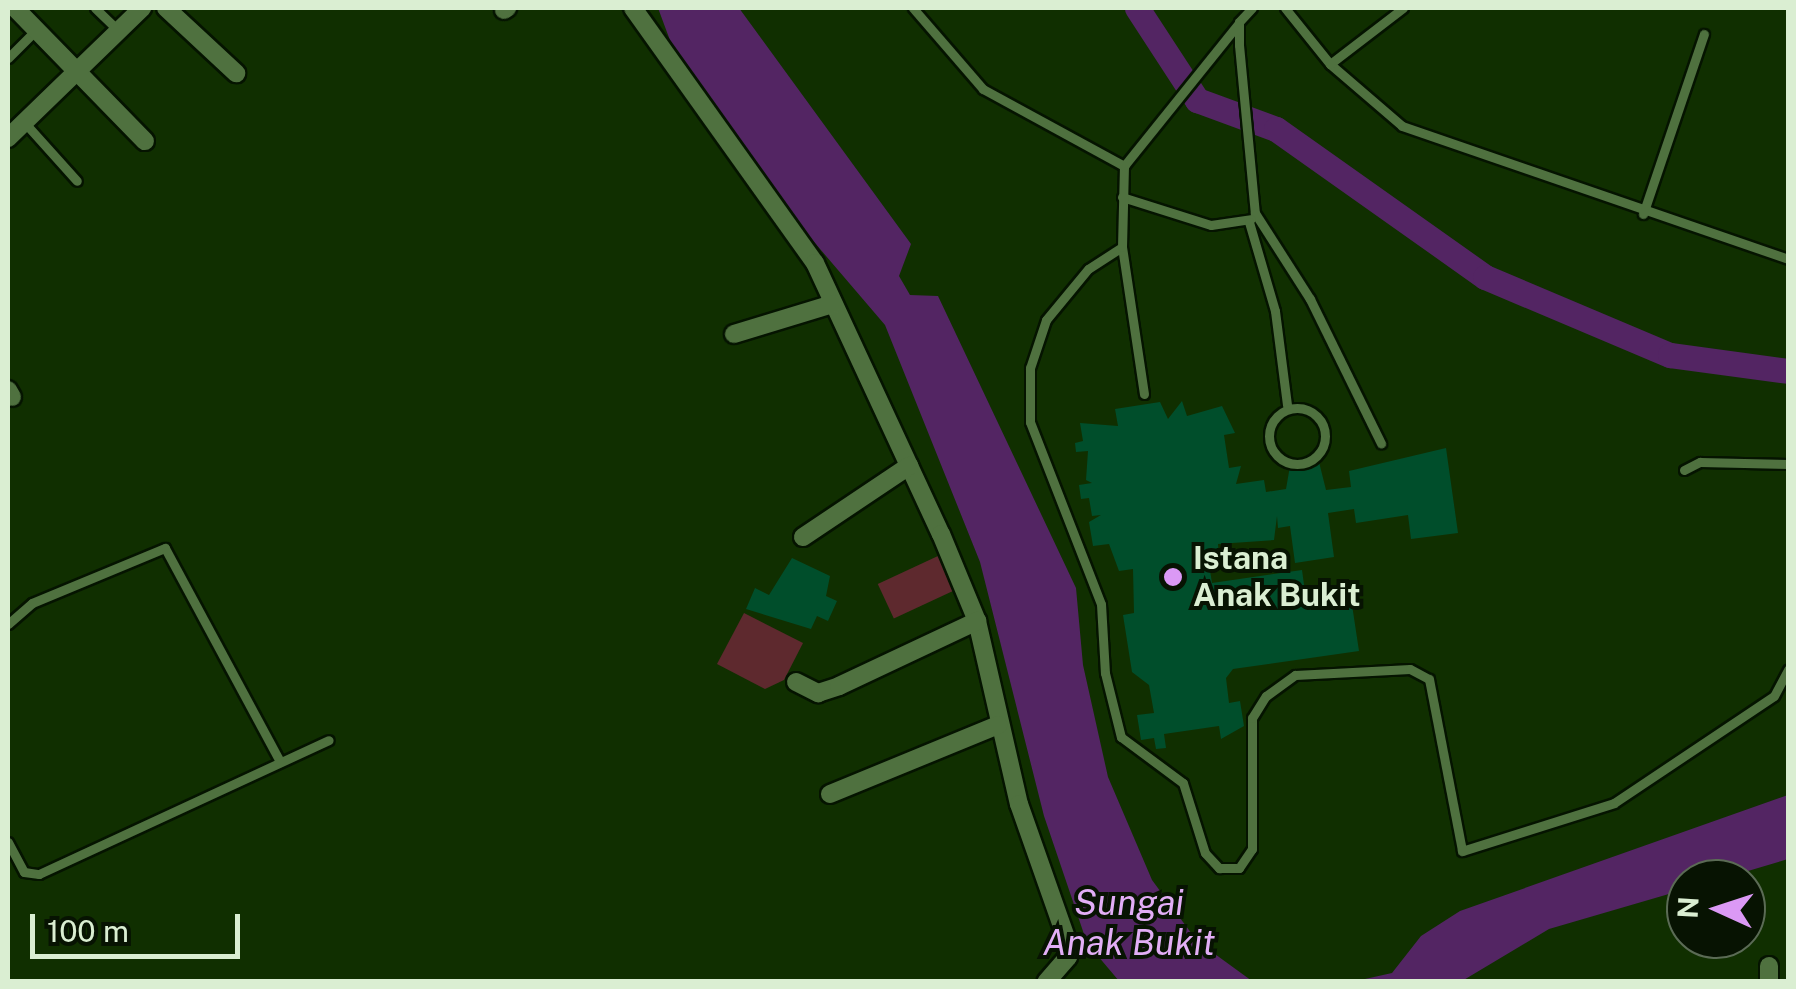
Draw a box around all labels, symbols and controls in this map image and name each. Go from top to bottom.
place label: Istana Anak Bukit [1193,540,1360,615]
marker: Istana Anak Bukit [1162,566,1184,588]
north arrow [1666,859,1766,959]
water label: Sungai Anak Bukit [1043,882,1215,964]
scale bar [35,894,245,956]
text: N [1670,896,1705,919]
text: 100 m [47,913,129,949]

